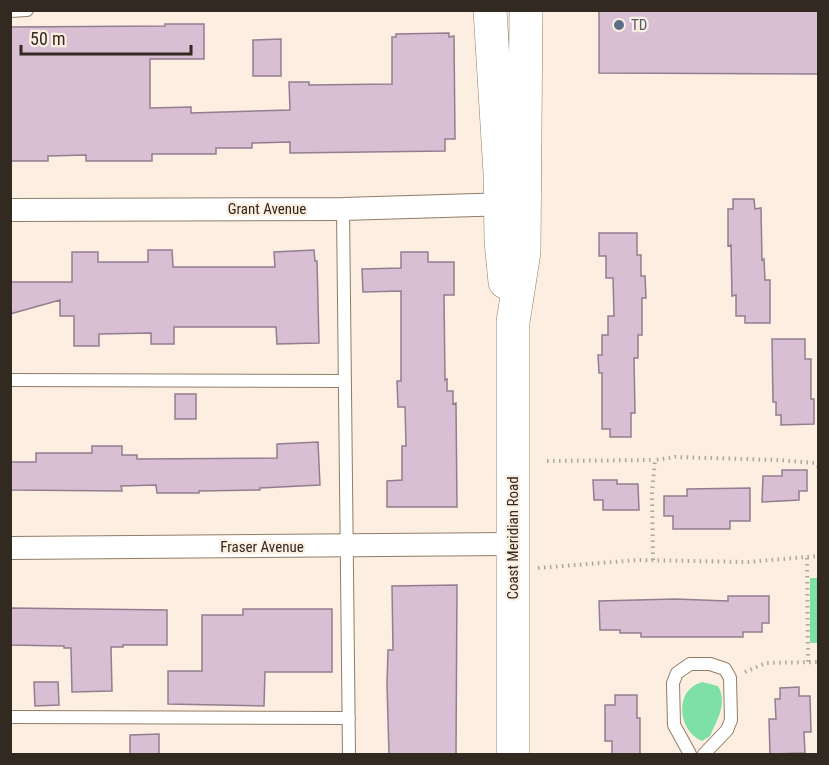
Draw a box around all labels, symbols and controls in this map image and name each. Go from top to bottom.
place label: TD [631,16,647,34]
scale bar [21,18,190,56]
marker: TD [612,18,626,32]
text: 50 m [30,28,65,49]
street label: Grant Avenue [228,200,306,218]
street label: Coast Meridian Road [504,476,522,600]
street label: Fraser Avenue [220,538,304,556]

